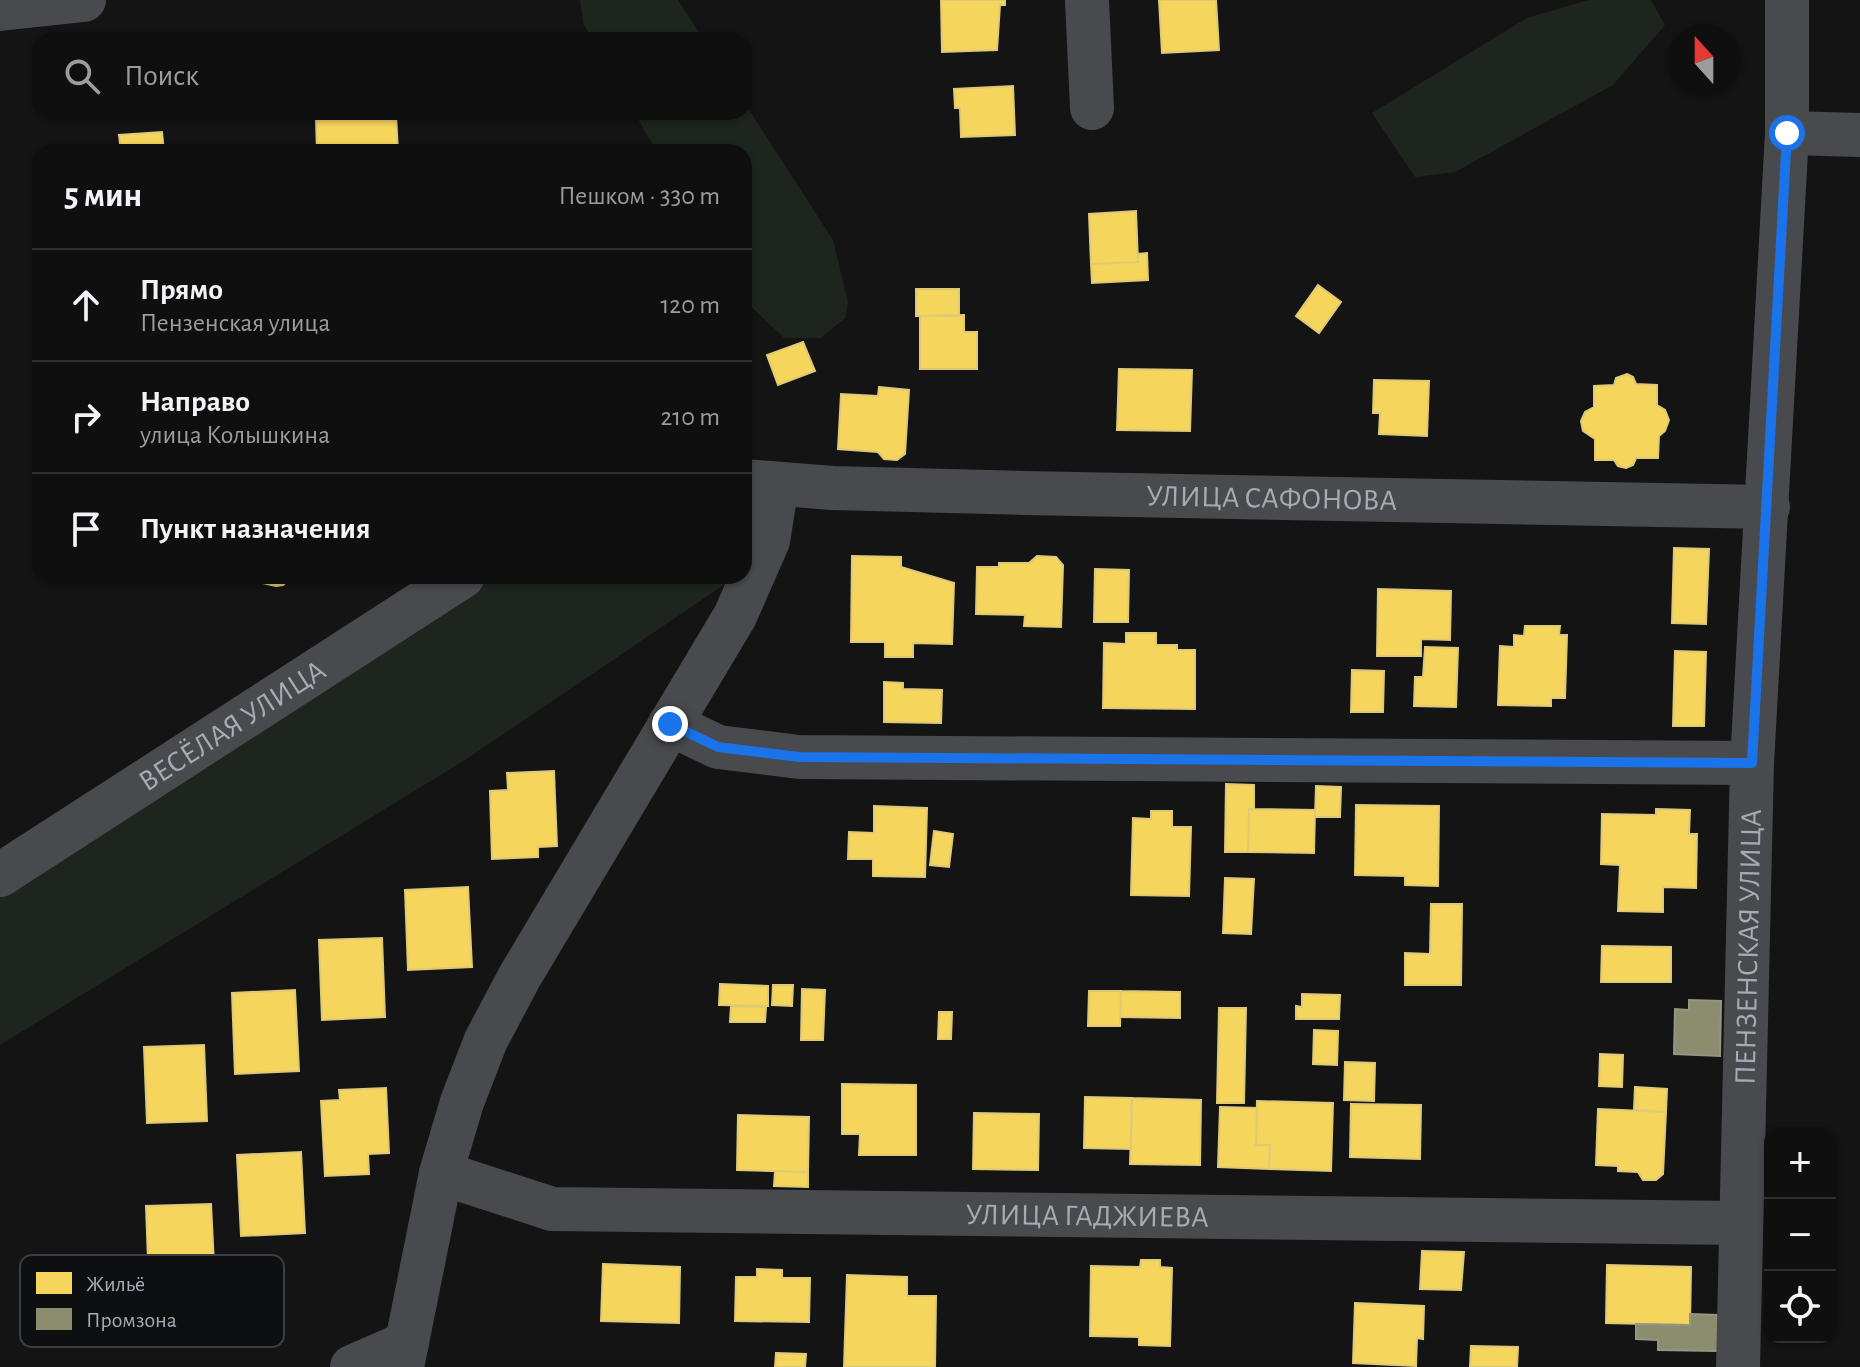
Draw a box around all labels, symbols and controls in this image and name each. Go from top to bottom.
north arrow [1668,24,1740,96]
search box [32,32,752,120]
icon: search [60,54,104,98]
text: Поиск [124,61,199,91]
route start [1769,115,1805,151]
text: 5 мин [64,179,142,213]
text: Пешком · 330 m [559,183,720,209]
text: Прямо [140,275,223,305]
icon: ahead [64,283,108,327]
text: 120 m [660,292,720,318]
text: Пензенская улица [140,310,330,336]
text: Направо [140,387,250,417]
icon: right [64,395,108,439]
text: 210 m [660,404,720,430]
text: улица Колышкина [140,422,330,448]
street label: УЛИЦА САФОНОВА [1146,481,1397,516]
icon: arrive [64,507,108,551]
text: Пункт назначения [140,514,371,544]
street label: ВЕСЁЛАЯ УЛИЦА [134,655,331,797]
route end [652,706,688,742]
street label: ПЕНЗЕНСКАЯ УЛИЦА [1731,809,1767,1085]
map controls [1764,1127,1836,1343]
button: + [1764,1127,1836,1199]
button: − [1764,1199,1836,1271]
street label: УЛИЦА ГАДЖИЕВА [966,1200,1209,1233]
legend [20,1255,284,1347]
button: locate [1764,1271,1836,1343]
text: Жильё [86,1273,145,1295]
text: Промзона [86,1309,177,1331]

